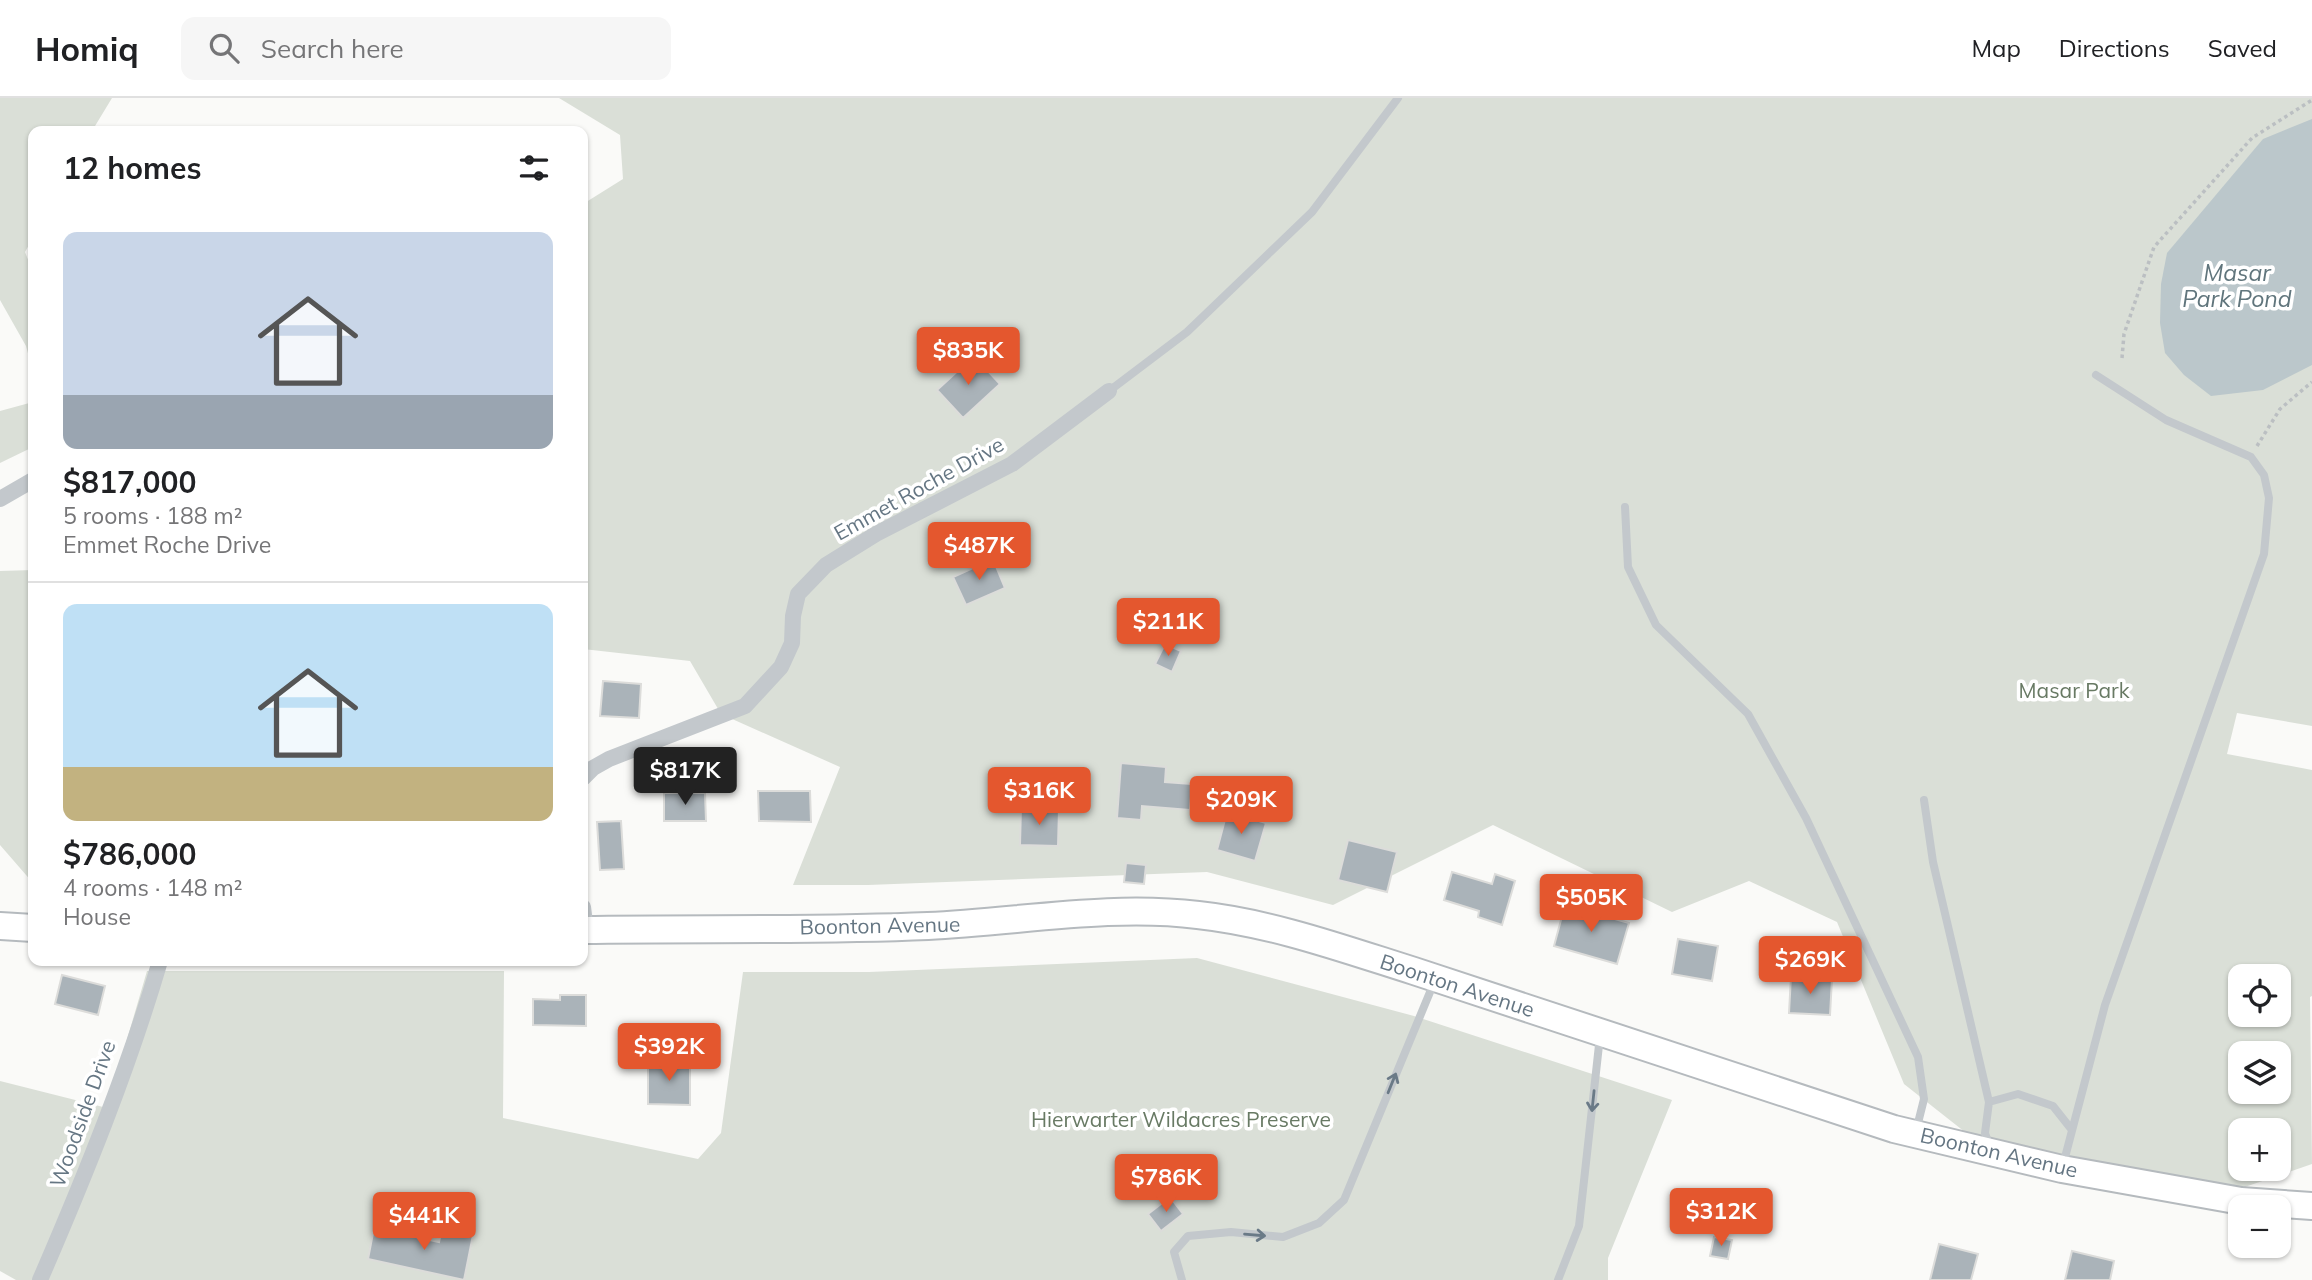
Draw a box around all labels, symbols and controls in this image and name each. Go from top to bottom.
search box [181,17,671,80]
text: Homiq [35,28,139,69]
icon: search [205,29,243,67]
text: Search here [261,32,404,65]
text: Map [1971,33,2021,63]
text: Directions [2059,33,2170,63]
text: Saved [2208,33,2277,63]
text: 12 homes [63,149,202,187]
icon: filters [515,149,553,187]
water label: Masar Park Pond [2182,258,2292,313]
icon: home [245,278,371,404]
pin: $835K [919,328,1017,387]
text: $835K [933,335,1003,364]
street label: Emmet Roche Drive [829,431,1008,546]
text: $817,000 [63,463,196,501]
text: 5 rooms · 188 m² [63,501,243,530]
pin: $487K [930,522,1028,582]
text: Emmet Roche Drive [63,530,271,559]
text: $487K [944,530,1014,559]
pin: $211K [1119,598,1217,658]
text: $211K [1133,606,1203,635]
icon: home [245,650,371,776]
park label: Masar Park [2019,677,2130,703]
pin: $817K [636,748,734,807]
text: $817K [650,755,720,784]
pin: $316K [990,768,1088,827]
text: $316K [1004,775,1074,804]
pin: $209K [1192,776,1290,836]
text: $209K [1206,784,1276,813]
text: $786,000 [63,835,196,873]
text: 4 rooms · 148 m² [63,873,243,902]
pin: $505K [1542,874,1640,934]
text: $505K [1556,882,1626,911]
text: House [63,902,131,931]
street label: Boonton Avenue [799,911,961,939]
pin: $269K [1761,936,1859,996]
text: $269K [1775,944,1845,973]
street label: Boonton Avenue [1377,948,1538,1022]
map controls [2228,964,2291,1258]
button: locate [2228,964,2291,1027]
pin: $392K [620,1024,718,1083]
text: $392K [634,1031,704,1060]
street label: Woodside Drive [43,1037,121,1191]
button: layers [2228,1041,2291,1104]
one-way arrow [1387,1072,1400,1094]
one-way arrow [1587,1089,1600,1112]
park label: Hierwarter Wildacres Preserve [1031,1106,1331,1132]
button: + [2228,1118,2291,1181]
street label: Boonton Avenue [1918,1121,2080,1183]
pin: $786K [1117,1154,1215,1214]
text: $786K [1131,1162,1201,1191]
pin: $312K [1672,1188,1770,1248]
pin: $441K [375,1192,473,1252]
button: − [2228,1195,2291,1258]
text: $312K [1686,1196,1756,1225]
text: $441K [389,1200,459,1229]
one-way arrow [1243,1228,1266,1241]

